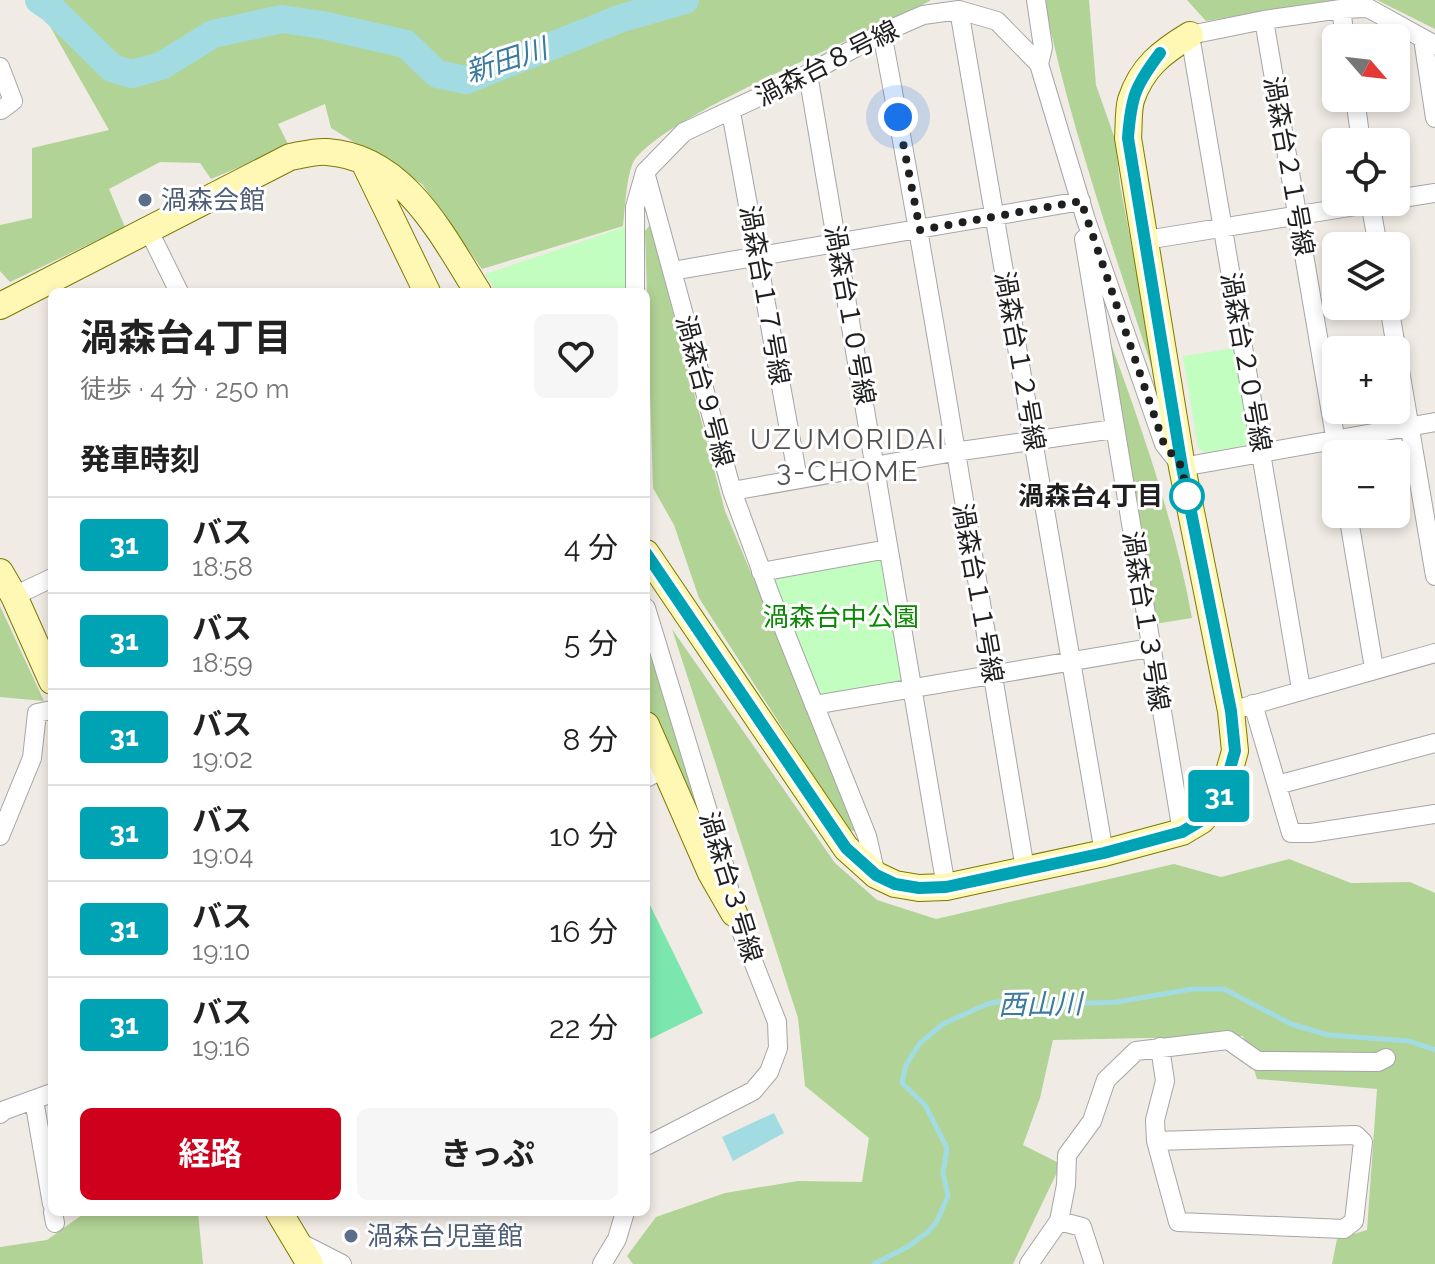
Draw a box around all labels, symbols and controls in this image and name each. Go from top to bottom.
street label: 渦森台８号線 [751,14,903,112]
north arrow [1322,24,1410,112]
map controls [1322,24,1410,528]
water label: 新田川 [461,31,554,89]
street label: 渦森台２１号線 [1258,74,1320,258]
your location [878,97,918,137]
button: locate [1322,128,1410,216]
place label: 渦森会館 [161,185,265,215]
marker: 渦森会館 [136,191,154,209]
street label: 渦森台１７号線 [734,203,796,387]
street label: 渦森台１０号線 [819,223,881,407]
button: layers [1322,232,1410,320]
street label: 渦森台１２号線 [989,269,1051,453]
street label: 渦森台２０号線 [1215,270,1277,454]
street label: 渦森台９号線 [670,312,740,470]
button: heart [534,314,618,398]
text: 渦森台4丁目 [80,315,292,360]
button: + [1322,336,1410,424]
text: 徒歩 · 4 分 · 250 m [80,374,289,404]
district label: UZUMORIDAI 3-CHOME [750,423,946,488]
button: − [1322,440,1410,528]
text: 発車時刻 [80,442,200,477]
marker: 渦森台4丁目 [1170,479,1204,513]
place label: 渦森台4丁目 [1018,481,1163,511]
street label: 渦森台１１号線 [947,501,1009,685]
text: バス [192,515,252,550]
text: 31 [109,528,139,561]
street label: 渦森台１３号線 [1117,529,1175,713]
text: 4 分 [564,530,618,565]
text: 18:58 [192,552,253,582]
park label: 渦森台中公園 [763,602,919,632]
text: バス [192,611,252,646]
text: 31 [109,624,139,657]
text: 5 分 [564,626,618,661]
text: 18:59 [192,648,253,678]
text: バス [192,707,252,742]
text: 31 [109,720,139,753]
text: 8 分 [563,722,618,757]
text: 19:02 [192,744,253,774]
line badge: 31 [1183,770,1255,822]
text: 31 [1204,779,1234,812]
text: バス [192,803,252,838]
street label: 渦森台３号線 [694,808,768,966]
text: 31 [109,816,139,849]
text: 10 分 [549,818,618,853]
text: 19:04 [192,840,253,870]
text: バス [192,899,252,934]
text: 31 [109,912,139,945]
text: 16 分 [549,914,618,949]
text: 19:10 [192,936,250,966]
water label: 西山川 [998,987,1085,1022]
text: バス [192,995,252,1030]
text: 31 [109,1008,139,1041]
text: 22 分 [549,1010,618,1045]
text: 19:16 [192,1032,250,1062]
button: 経路 [80,1108,341,1200]
button: きっぷ [357,1108,618,1200]
place label: 渦森台児童館 [367,1221,523,1251]
marker: 渦森台児童館 [342,1227,360,1245]

